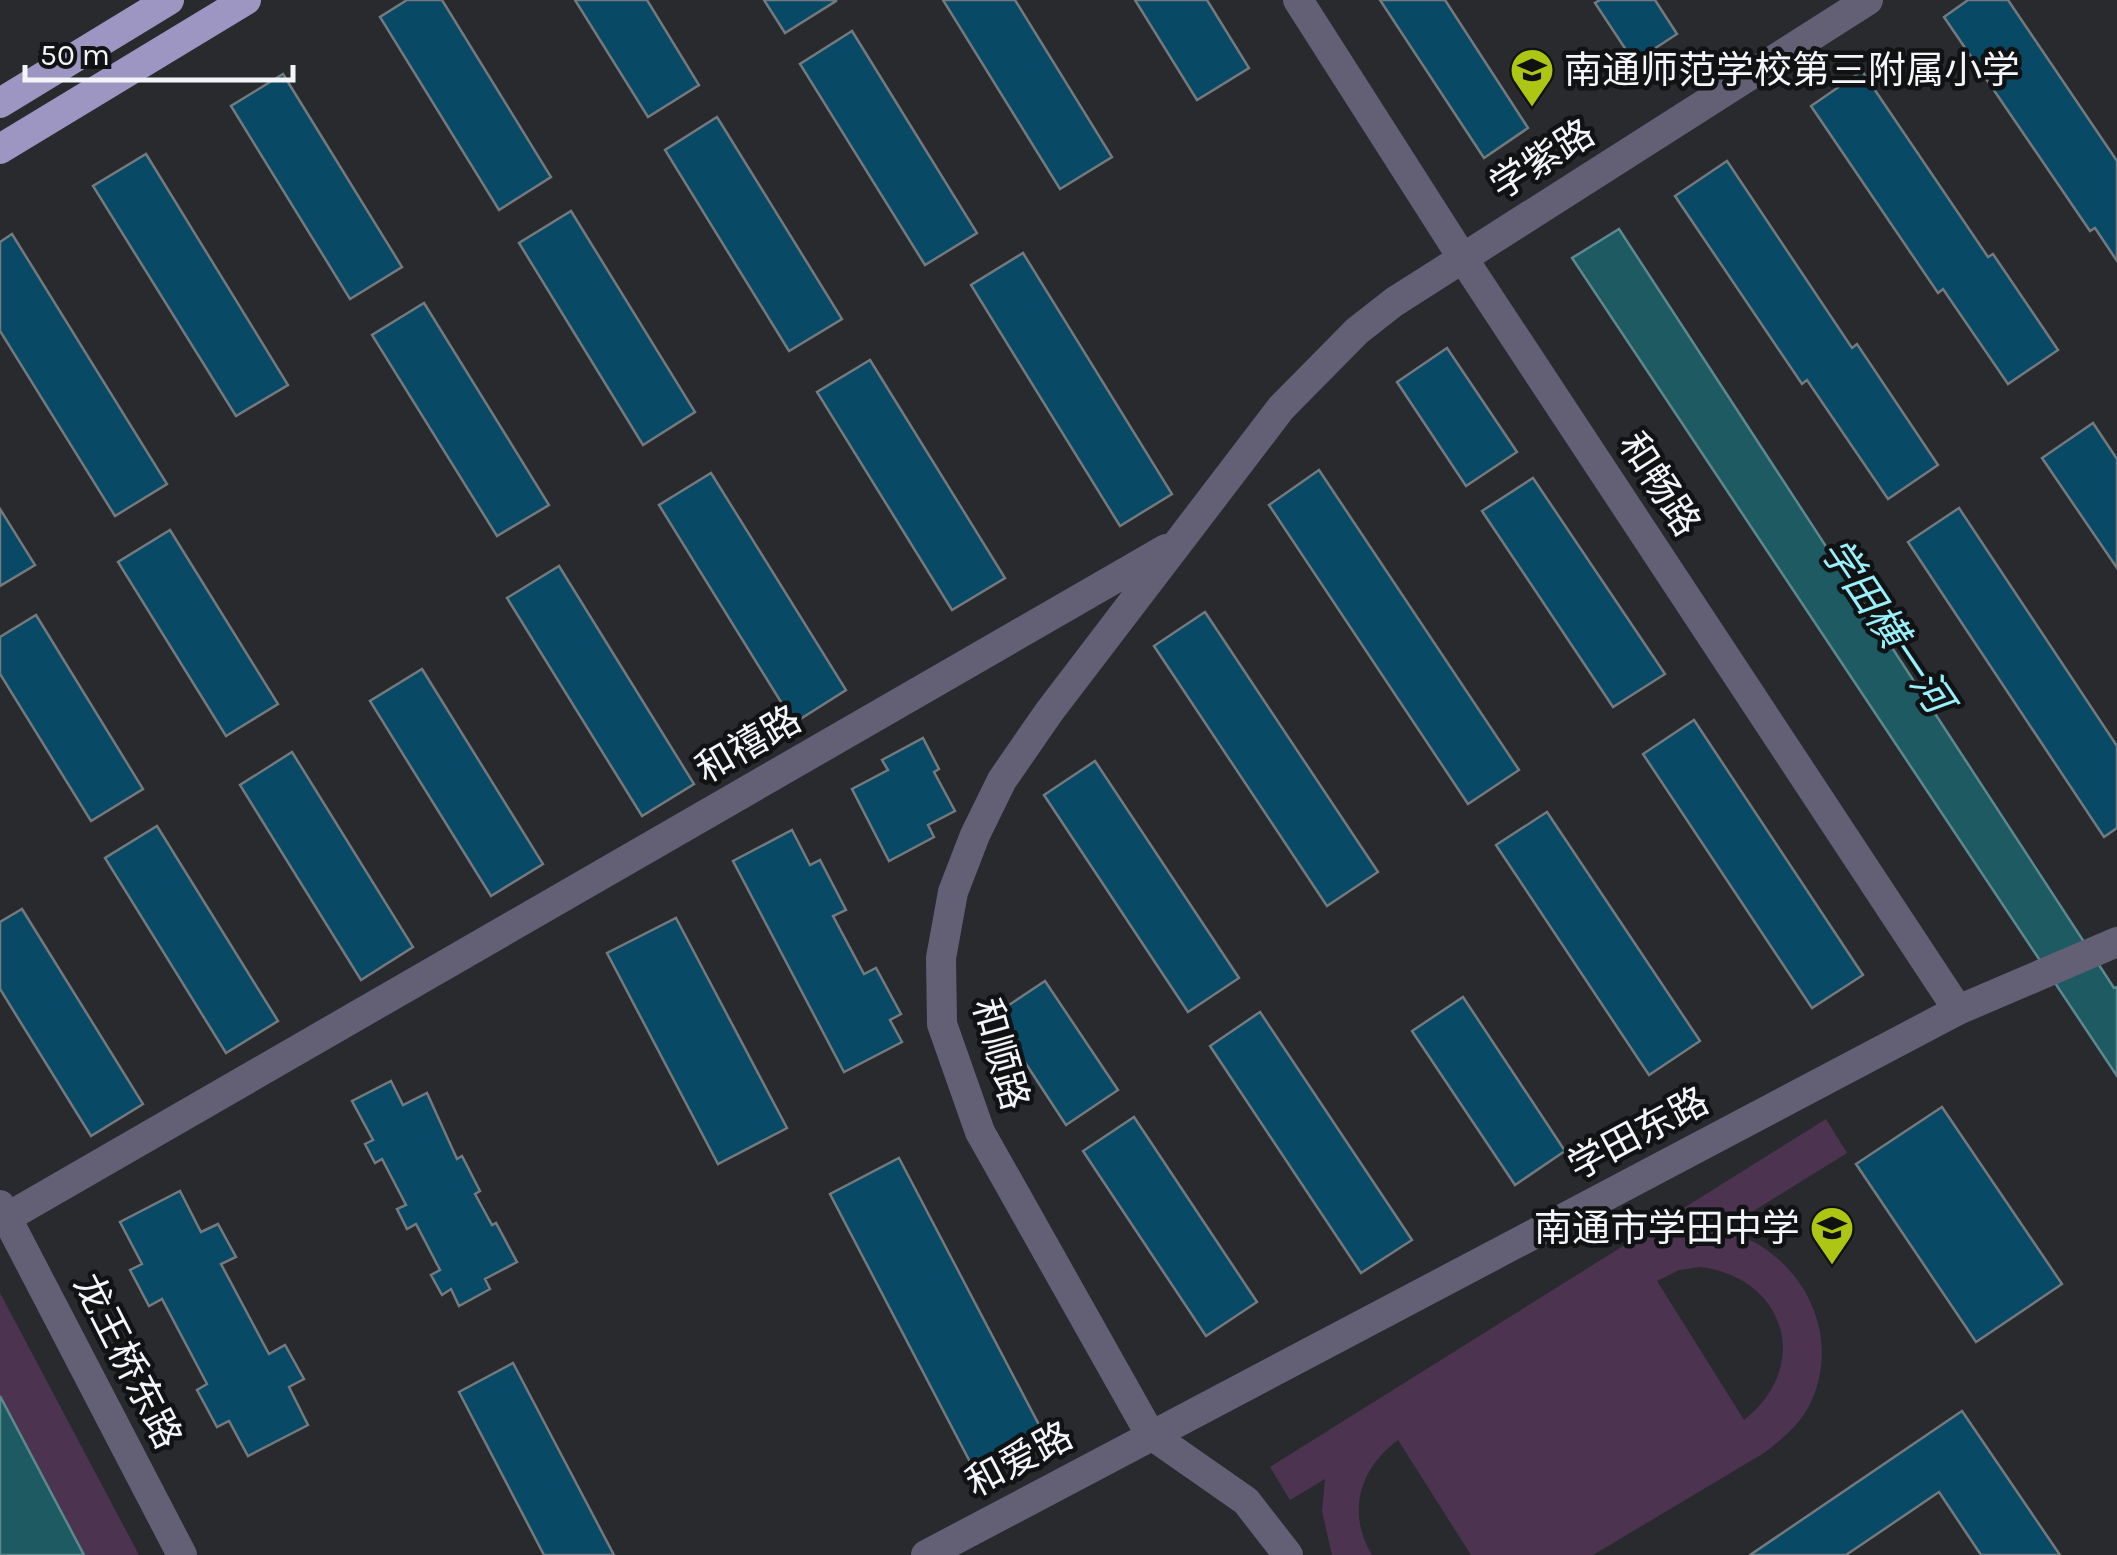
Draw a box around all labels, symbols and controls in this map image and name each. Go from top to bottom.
scale bar [25,20,292,82]
text: 50 m [40,37,110,73]
school or university icon: 南通师范学校第三附属小学 [1509,47,1555,108]
place label: 南通师范学校第三附属小学 [1564,48,2020,93]
street label: 学紫路 [1482,110,1603,209]
street label: 和畅路 [1610,424,1709,544]
water label: 学田横一河 [1811,529,1966,727]
street label: 和禧路 [688,696,809,792]
street label: 和顺路 [963,993,1038,1115]
street label: 学田东路 [1561,1078,1716,1189]
school or university icon: 南通市学田中学 [1809,1205,1855,1266]
place label: 南通市学田中学 [1534,1206,1800,1251]
street label: 龙王桥东路 [64,1266,191,1456]
street label: 和爱路 [958,1413,1080,1506]

